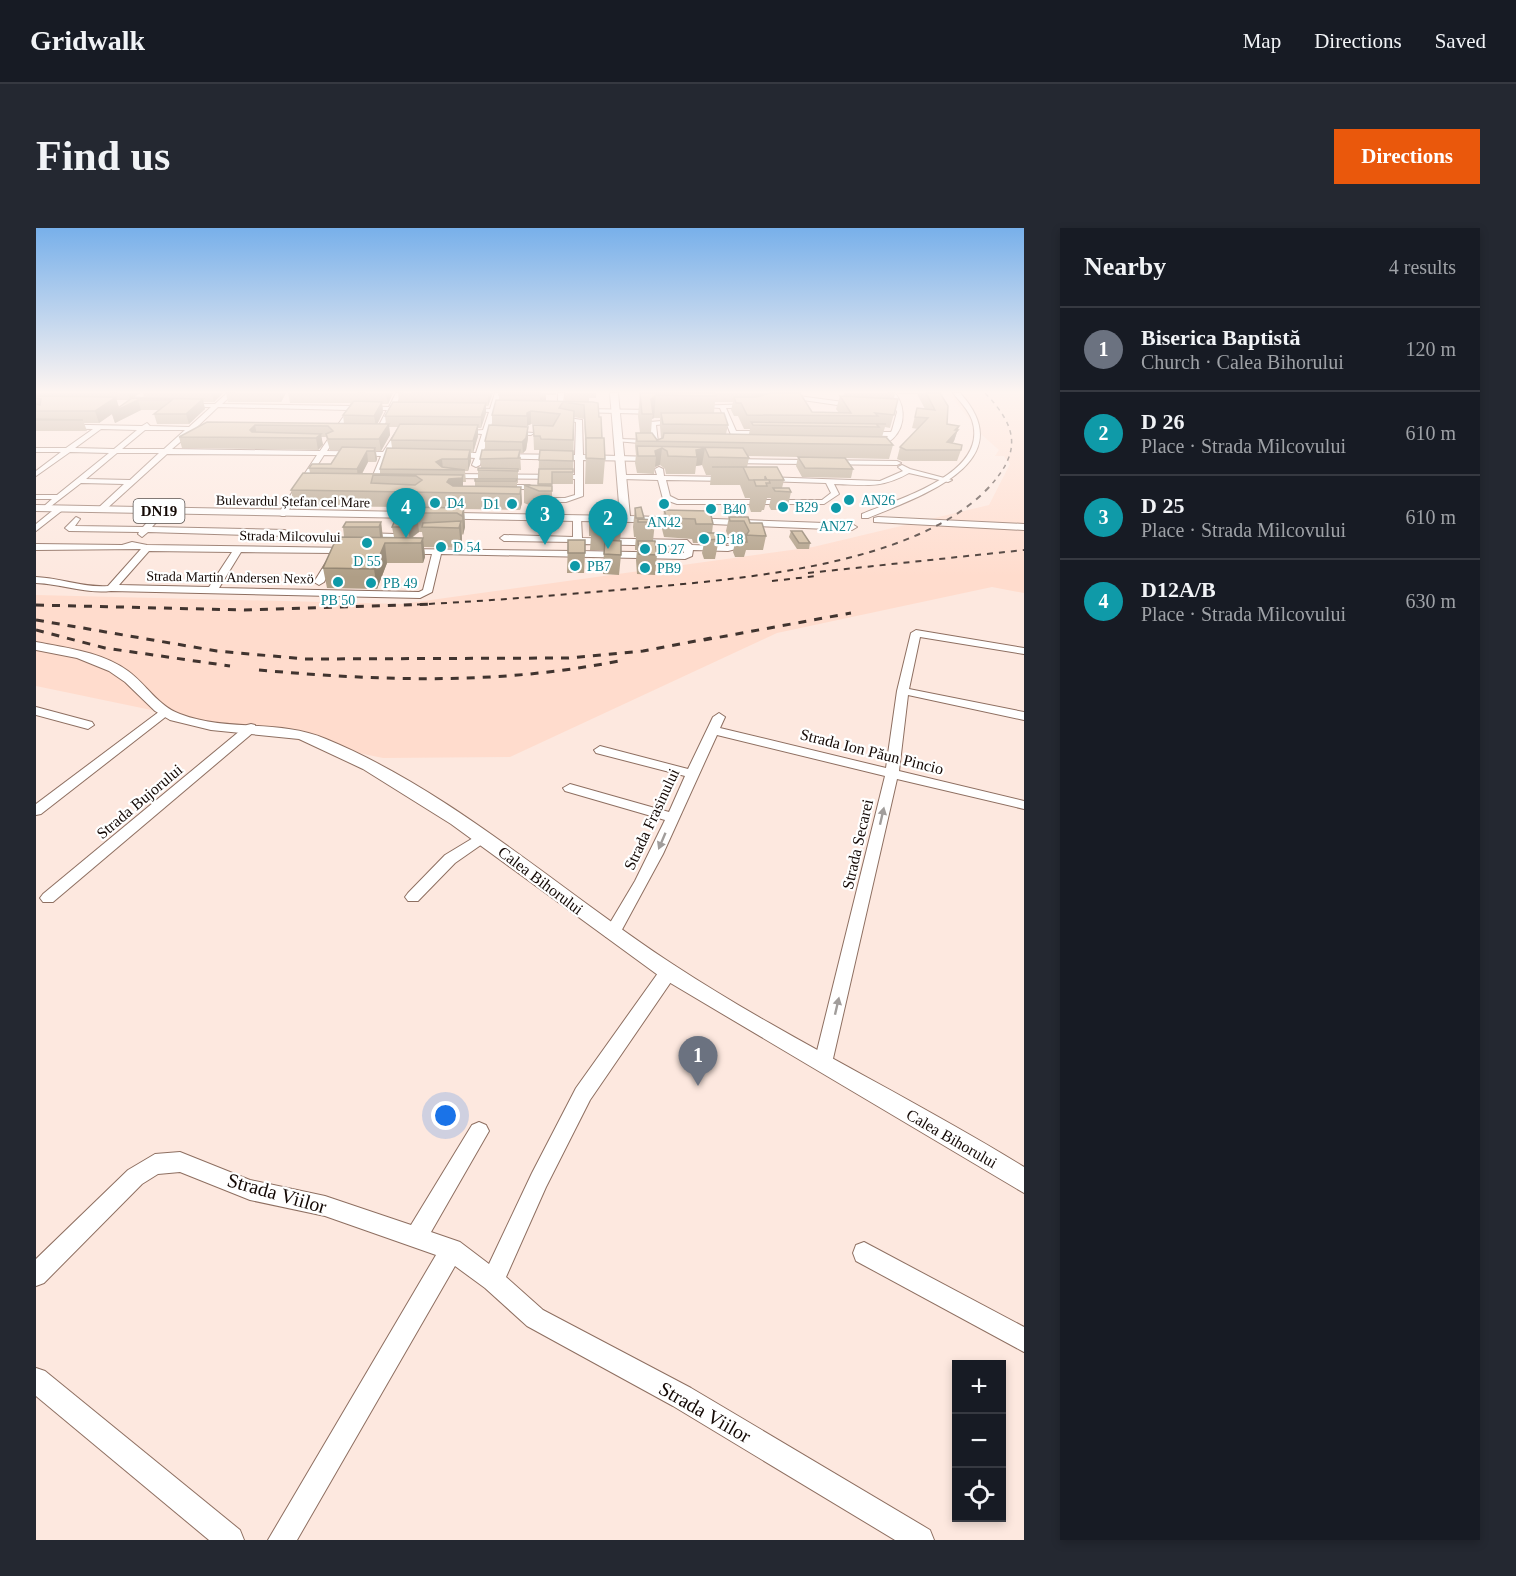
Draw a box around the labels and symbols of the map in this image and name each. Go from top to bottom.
pin: 4 [386,488,425,538]
street label: Bulevardul Ștefan cel Mare [216,493,370,511]
marker: AN26 [842,493,856,507]
place label: AN26 [861,493,895,508]
marker: D4 [428,496,442,510]
place label: D4 [447,496,464,511]
pin: 3 [526,496,564,545]
place label: D1 [483,497,500,512]
marker: D1 [505,497,519,511]
marker: AN42 [657,497,671,511]
road number: DN19 [134,499,184,523]
pin: 2 [588,500,628,549]
marker: B29 [776,500,790,514]
place label: B29 [795,500,818,515]
marker: AN27 [829,501,843,515]
marker: B40 [704,502,718,516]
place label: B40 [723,502,746,517]
place label: AN42 [647,515,681,530]
place label: AN27 [819,519,853,534]
street label: Strada Milcovului [239,528,341,545]
marker: D 18 [697,532,711,546]
place label: D 18 [716,532,744,547]
marker: D 55 [360,536,374,550]
marker: D 54 [434,540,448,554]
place label: D 54 [453,540,481,555]
marker: D 27 [638,542,652,556]
place label: D 27 [657,542,685,557]
place label: D 55 [353,554,381,569]
marker: PB7 [568,559,582,573]
place label: PB7 [587,559,611,574]
marker: PB9 [638,561,652,575]
place label: PB9 [657,561,681,576]
street label: Strada Martin Andersen Nexö [146,569,314,586]
marker: PB 50 [331,575,345,589]
marker: PB 49 [364,576,378,590]
place label: PB 49 [383,576,418,591]
place label: PB 50 [321,593,355,608]
street label: Strada Ion Păun Pincio [798,725,945,778]
street label: Strada Bujorului [93,760,187,843]
street label: Strada Frasinului [621,765,683,873]
street label: Strada Secarei [839,797,876,891]
one-way arrow [878,806,887,825]
one-way arrow [657,832,667,850]
street label: Calea Bihorului [495,843,587,918]
one-way arrow [832,997,842,1015]
pin: 1 [678,1036,718,1086]
your location [431,1101,460,1130]
street label: Calea Bihorului [903,1106,1001,1172]
street label: Strada Viilor [225,1168,330,1218]
street label: Strada Viilor [655,1377,755,1447]

